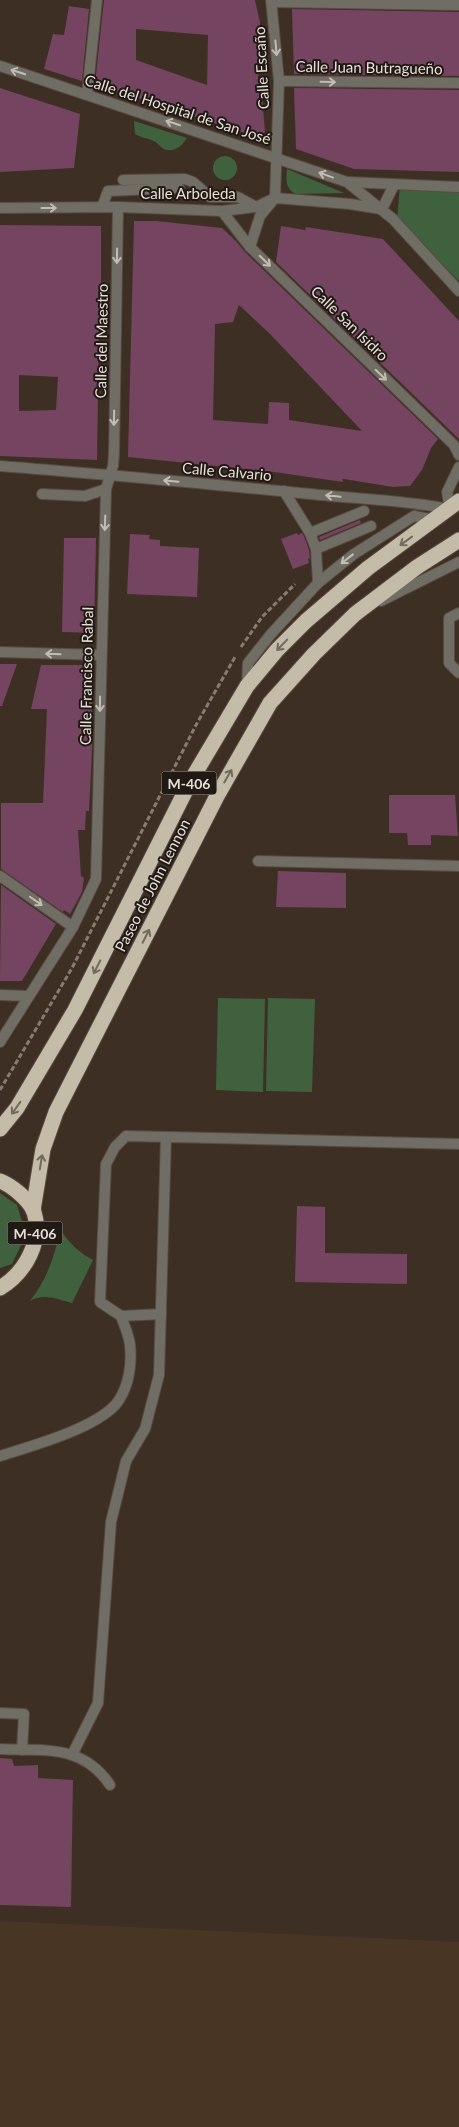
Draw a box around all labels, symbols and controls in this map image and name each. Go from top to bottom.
street label: Calle Escaño [250,26,272,110]
one-way arrow [271,40,281,56]
street label: Calle Juan Butragueño [295,57,443,77]
one-way arrow [11,67,27,76]
street label: Calle del Hospital de San José [83,70,274,148]
one-way arrow [320,77,336,86]
one-way arrow [165,117,181,127]
one-way arrow [319,170,335,179]
street label: Calle Arboleda [140,184,236,202]
one-way arrow [40,203,56,213]
one-way arrow [112,248,122,264]
one-way arrow [259,255,271,267]
street label: Calle San Isidro [308,282,392,364]
street label: Calle del Maestro [91,284,111,398]
one-way arrow [375,368,387,381]
one-way arrow [110,410,119,426]
street label: Calle Calvario [181,458,273,484]
one-way arrow [163,476,179,486]
one-way arrow [325,492,341,501]
one-way arrow [101,514,110,530]
one-way arrow [399,536,413,546]
one-way arrow [341,554,354,565]
street label: Calle Francisco Rabal [76,607,96,745]
one-way arrow [276,639,288,651]
one-way arrow [45,649,61,658]
one-way arrow [96,696,105,712]
one-way arrow [224,769,234,783]
road number: M-406 [162,771,216,794]
street label: Paseo de John Lennon [111,816,193,954]
one-way arrow [29,896,43,906]
one-way arrow [142,929,151,944]
one-way arrow [92,959,101,974]
one-way arrow [11,1101,21,1115]
one-way arrow [36,1154,46,1170]
road number: M-406 [8,1222,62,1244]

